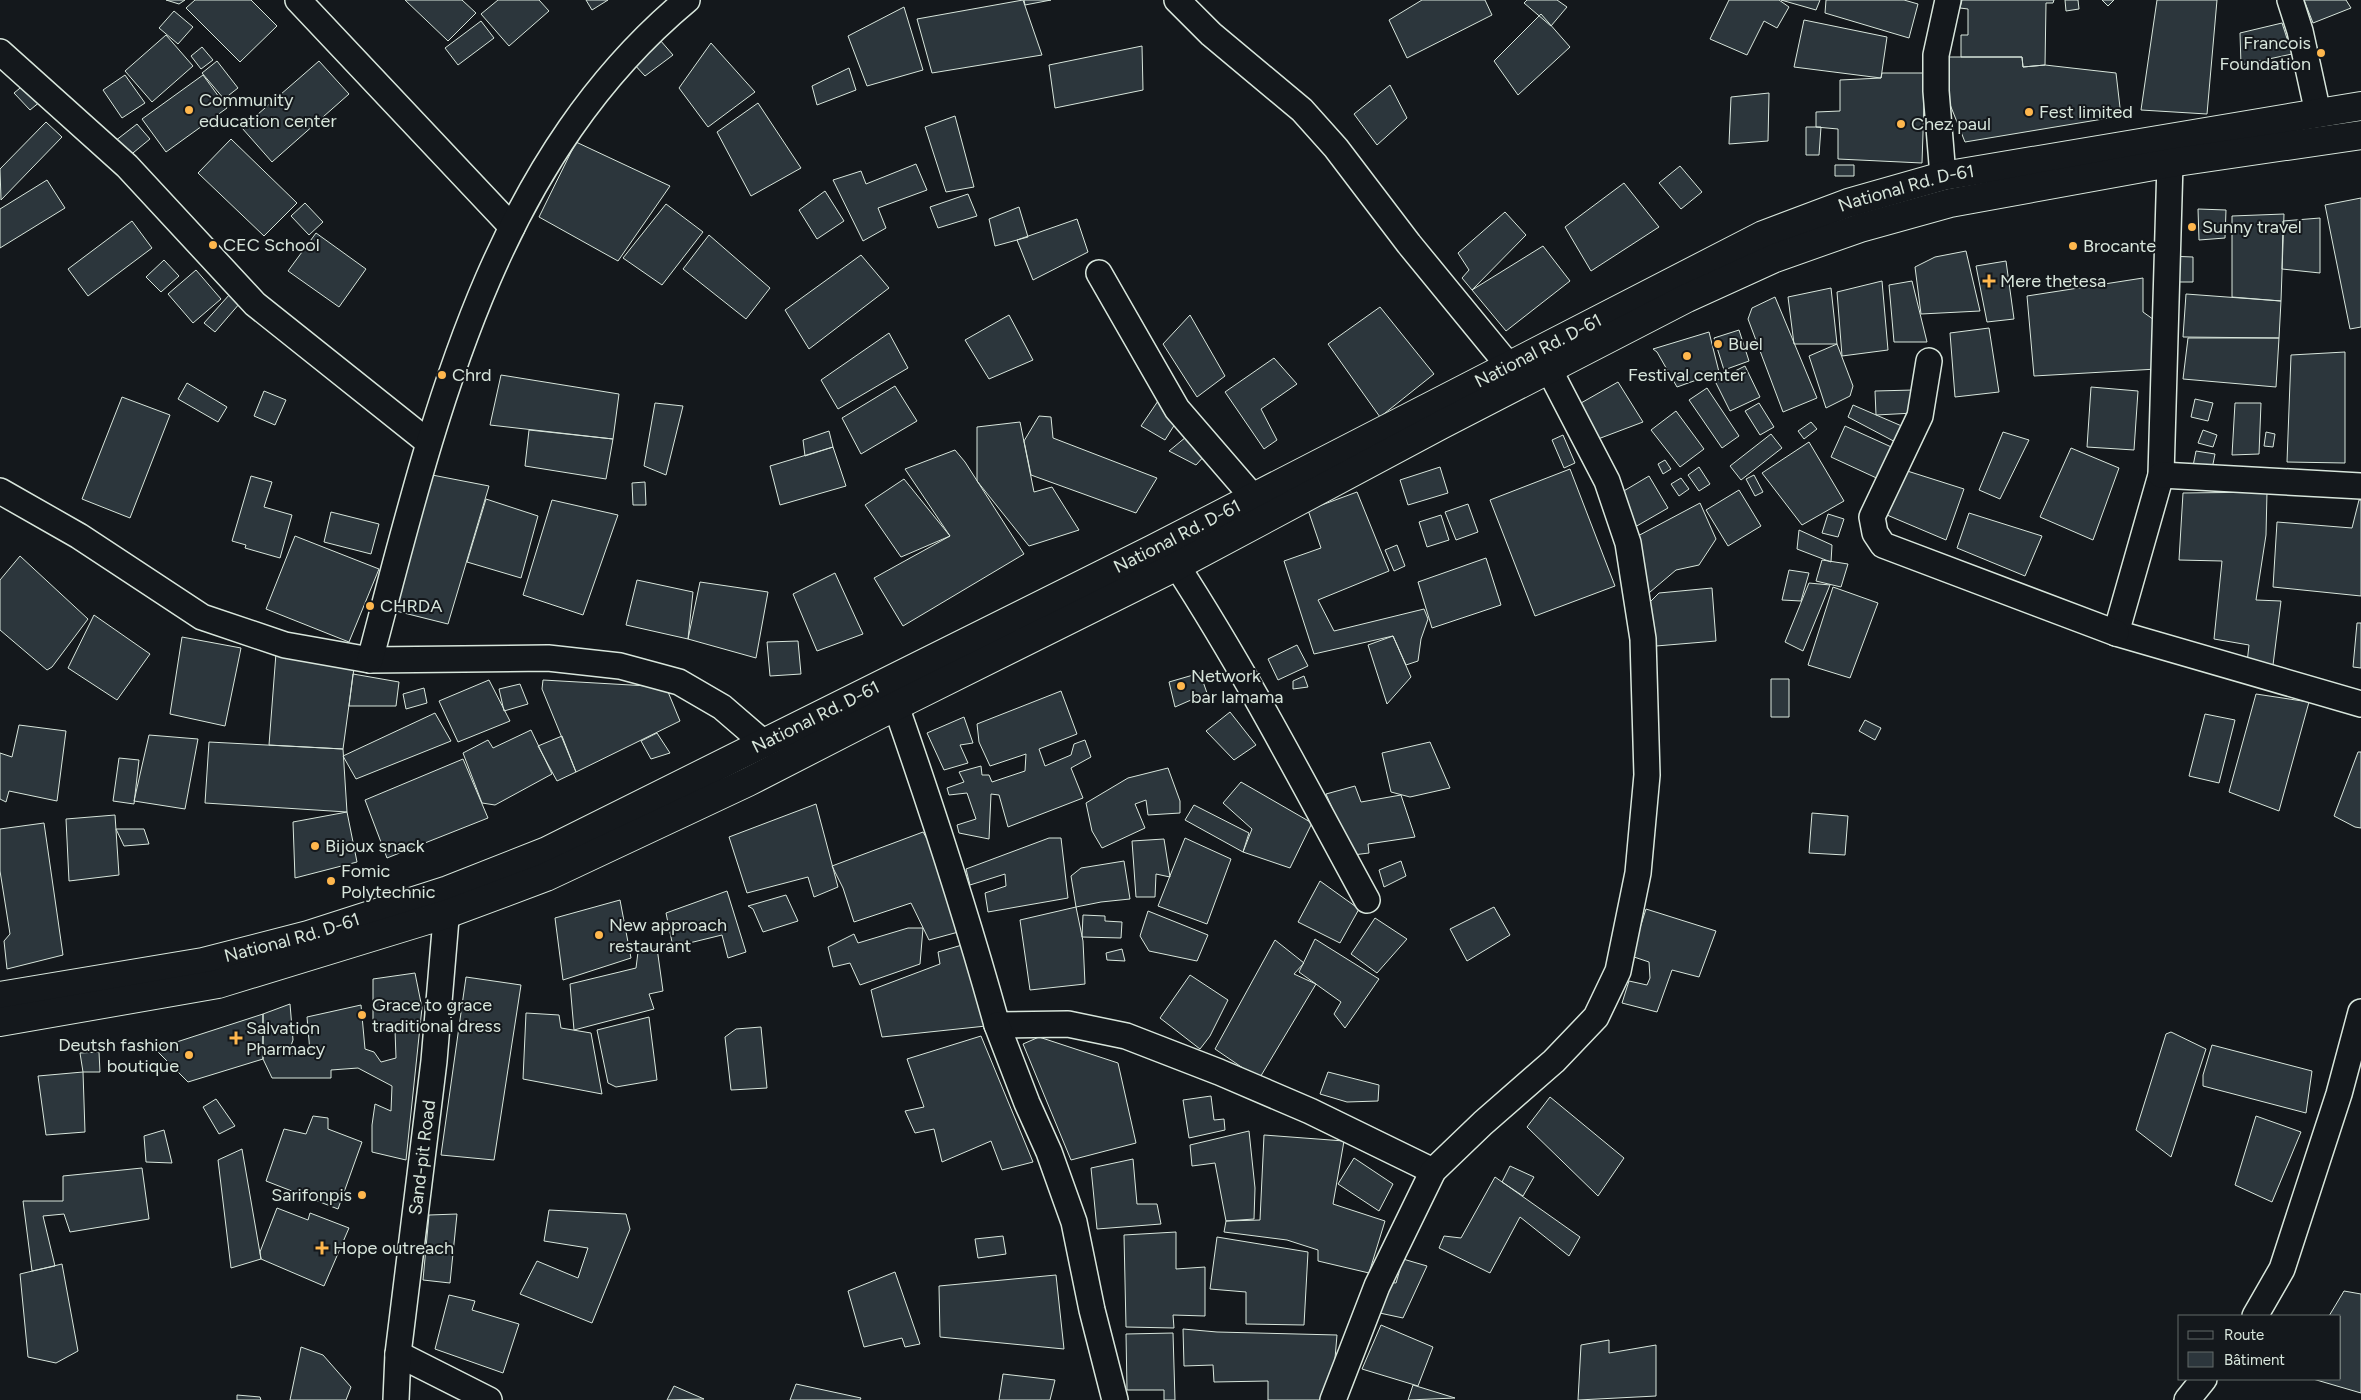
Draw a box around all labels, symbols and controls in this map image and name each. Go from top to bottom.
place label: Francois Foundation [2220,32,2311,75]
marker: Francois Foundation [2315,47,2327,59]
place label: Community education center [199,89,337,132]
place label: Fest limited [2039,101,2133,123]
marker: Community education center [183,104,195,116]
marker: Fest limited [2023,106,2035,118]
place label: Chez paul [1911,113,1991,135]
marker: Chez paul [1895,118,1907,130]
street label: National Rd. D-61 [1835,160,1976,217]
place label: Sunny travel [2202,216,2302,238]
marker: Sunny travel [2186,221,2198,233]
place label: CEC School [223,234,320,256]
place label: Brocante [2083,235,2156,257]
marker: CEC School [207,239,219,251]
marker: Brocante [2067,240,2079,252]
place label: Mere thetesa [2000,270,2106,292]
marker: Mere thetesa [1982,274,1996,288]
street label: National Rd. D-61 [1471,309,1605,393]
place label: Buel [1728,333,1763,355]
marker: Buel [1712,338,1724,350]
marker: Festival center [1681,350,1693,362]
place label: Chrd [452,364,492,386]
place label: Festival center [1628,364,1746,386]
marker: Chrd [436,369,448,381]
street label: National Rd. D-61 [1110,495,1244,578]
place label: CHRDA [380,595,442,617]
marker: CHRDA [364,600,376,612]
place label: Network bar lamama [1191,665,1283,708]
street label: National Rd. D-61 [748,676,883,758]
marker: Network bar lamama [1175,680,1187,692]
place label: Bijoux snack [325,835,425,857]
marker: Bijoux snack [309,840,321,852]
place label: Fomic Polytechnic [341,860,436,903]
marker: Fomic Polytechnic [325,875,337,887]
street label: National Rd. D-61 [222,908,362,967]
place label: New approach restaurant [609,914,727,957]
marker: New approach restaurant [593,929,605,941]
place label: Grace to grace traditional dress [372,994,501,1037]
marker: Grace to grace traditional dress [356,1009,368,1021]
place label: Salvation Pharmacy [246,1017,326,1060]
marker: Salvation Pharmacy [230,1032,242,1044]
place label: Deutsh fashion boutique [58,1034,179,1077]
marker: Deutsh fashion boutique [183,1049,195,1061]
street label: Sand-pit Road [404,1099,440,1216]
place label: Sarifonpis [271,1184,352,1206]
marker: Sarifonpis [356,1189,368,1201]
place label: Hope outreach [333,1237,454,1259]
marker: Hope outreach [315,1241,329,1255]
legend [2178,1315,2341,1380]
text: Route [2224,1326,2264,1344]
text: Bâtiment [2224,1351,2285,1369]

